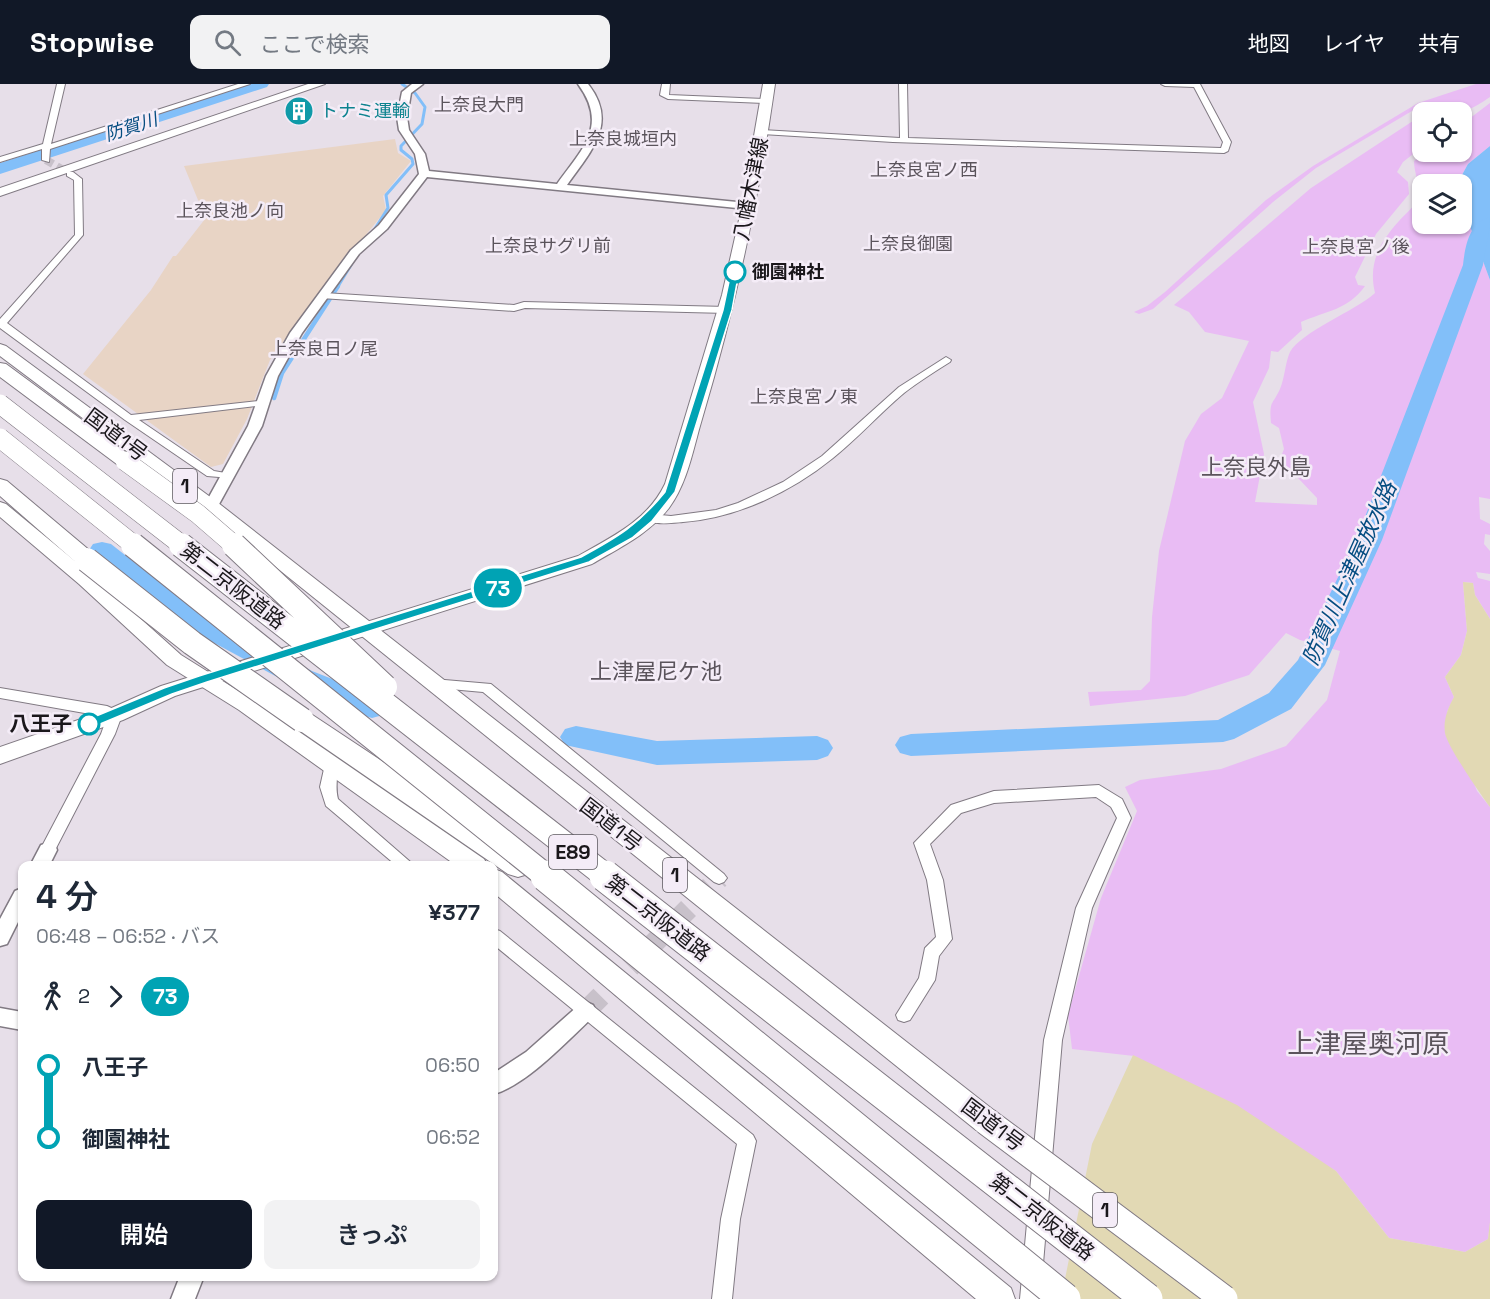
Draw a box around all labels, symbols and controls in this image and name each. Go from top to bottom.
search box [190,15,610,69]
text: Stopwise [30,24,154,60]
icon: search [211,26,244,59]
text: ここで検索 [259,30,369,58]
text: 地図 [1248,30,1290,57]
text: レイヤ [1323,30,1385,57]
text: 共有 [1418,30,1460,57]
district label: 上奈良大門 [434,93,524,116]
building icon: トナミ運輸 [283,95,315,127]
place label: トナミ運輸 [320,99,410,122]
map controls [1412,102,1472,234]
button: locate [1412,102,1472,162]
water label: 防賀川 [102,107,162,146]
district label: 上奈良城垣内 [569,127,677,150]
street label: 八幡木津線 [727,135,774,243]
district label: 上奈良宮ノ西 [870,158,978,181]
button: layers [1412,174,1472,234]
district label: 上奈良池ノ向 [176,199,284,222]
district label: 上奈良御園 [863,232,953,255]
district label: 上奈良サグリ前 [485,234,611,257]
district label: 上奈良宮ノ後 [1302,235,1410,258]
place label: 御園神社 [751,260,824,283]
marker: 御園神社 [724,261,746,283]
district label: 上奈良日ノ尾 [270,337,378,360]
district label: 上奈良宮ノ東 [750,385,858,408]
street label: 国道1号 [80,402,153,467]
district label: 上奈良外島 [1201,453,1311,481]
road number: 1 [173,469,197,503]
water label: 防賀川上津屋放水路 [1296,475,1403,669]
street label: 第二京阪道路 [175,536,291,635]
line badge: 73 [471,568,525,608]
text: 73 [486,575,510,602]
district label: 上津屋尼ケ池 [590,657,722,685]
place label: 八王子 [9,710,72,737]
marker: 八王子 [78,713,100,735]
street label: 国道1号 [575,792,648,857]
road number: E89 [549,835,597,869]
road number: 1 [663,858,687,892]
street label: 第二京阪道路 [600,868,716,967]
text: 4 分 [36,876,98,918]
text: ¥377 [429,898,480,926]
text: 06:48 – 06:52 · バス [36,923,220,949]
icon: walk [36,980,69,1013]
icon: forward [99,980,132,1013]
text: 2 [78,983,90,1009]
text: 73 [153,983,177,1010]
district label: 上津屋奥河原 [1287,1026,1449,1061]
text: 06:50 [425,1052,480,1078]
text: 八王子 [82,1053,148,1081]
street label: 国道1号 [957,1092,1030,1157]
text: 06:52 [426,1124,480,1150]
text: 御園神社 [82,1125,170,1153]
street label: 第二京阪道路 [984,1167,1100,1266]
road number: 1 [1093,1193,1117,1227]
button: 開始 [36,1200,252,1269]
button: きっぷ [264,1200,480,1269]

